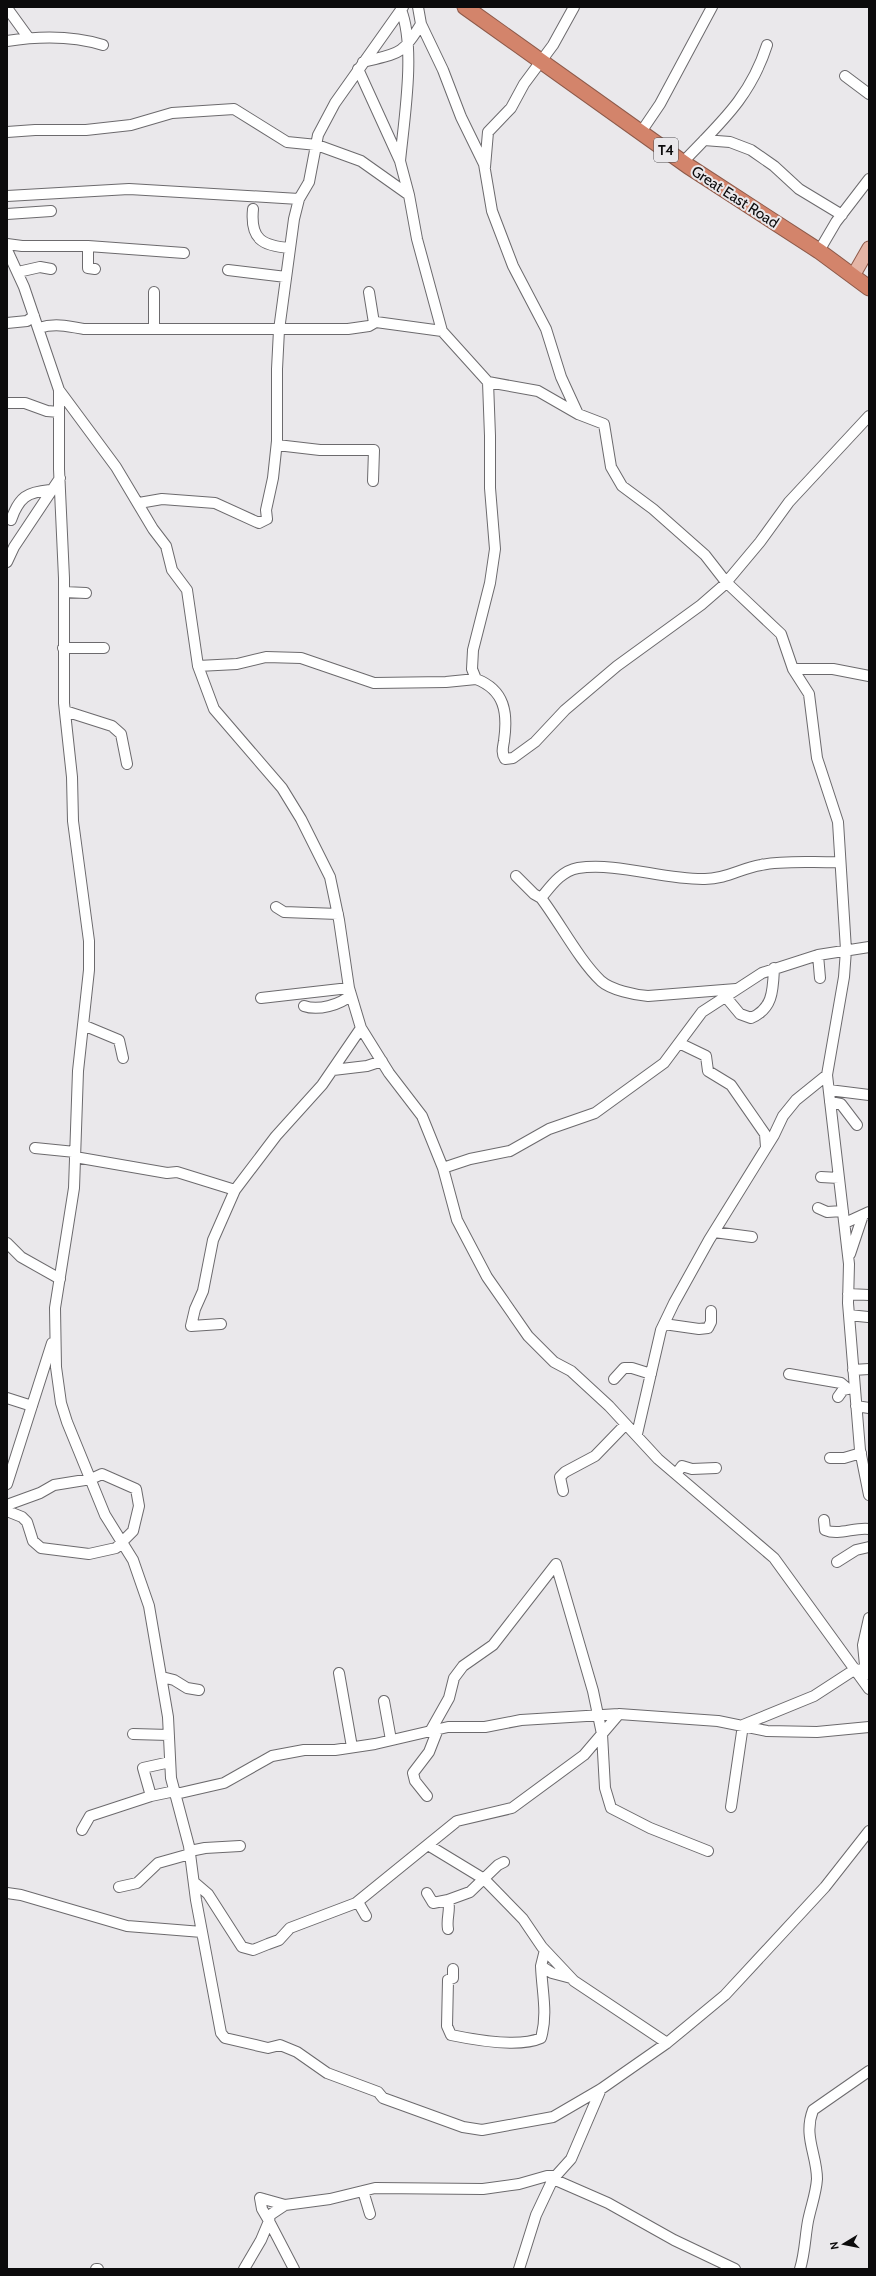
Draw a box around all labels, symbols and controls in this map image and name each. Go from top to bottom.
road number: T4 [654,138,678,162]
street label: Great East Road [688,162,782,232]
north arrow [824,2224,864,2264]
text: N [827,2241,842,2251]

